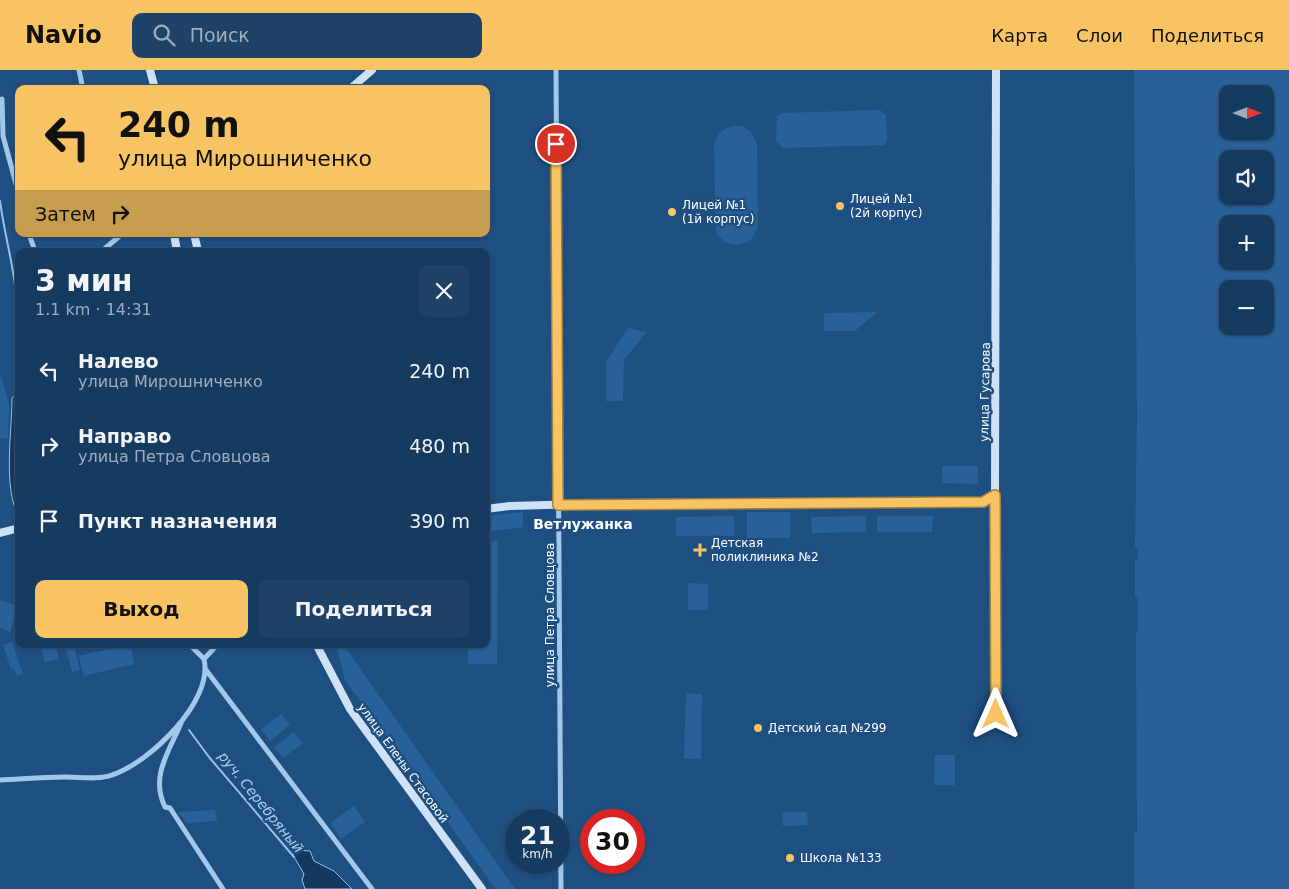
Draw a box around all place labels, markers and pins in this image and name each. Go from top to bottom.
pin [535,123,577,165]
place label: Лицей №1 (2й корпус) [850,192,922,220]
place label: Лицей №1 (1й корпус) [682,198,754,226]
marker: Лицей №1 (2й корпус) [834,200,846,212]
marker: Лицей №1 (1й корпус) [666,206,678,218]
place label: Детская поликлиника №2 [711,536,819,564]
marker: Детская поликлиника №2 [693,543,707,557]
place label: Детский сад №299 [768,721,886,735]
marker: Детский сад №299 [752,722,764,734]
place label: Школа №133 [800,851,882,865]
marker: Школа №133 [784,852,796,864]

